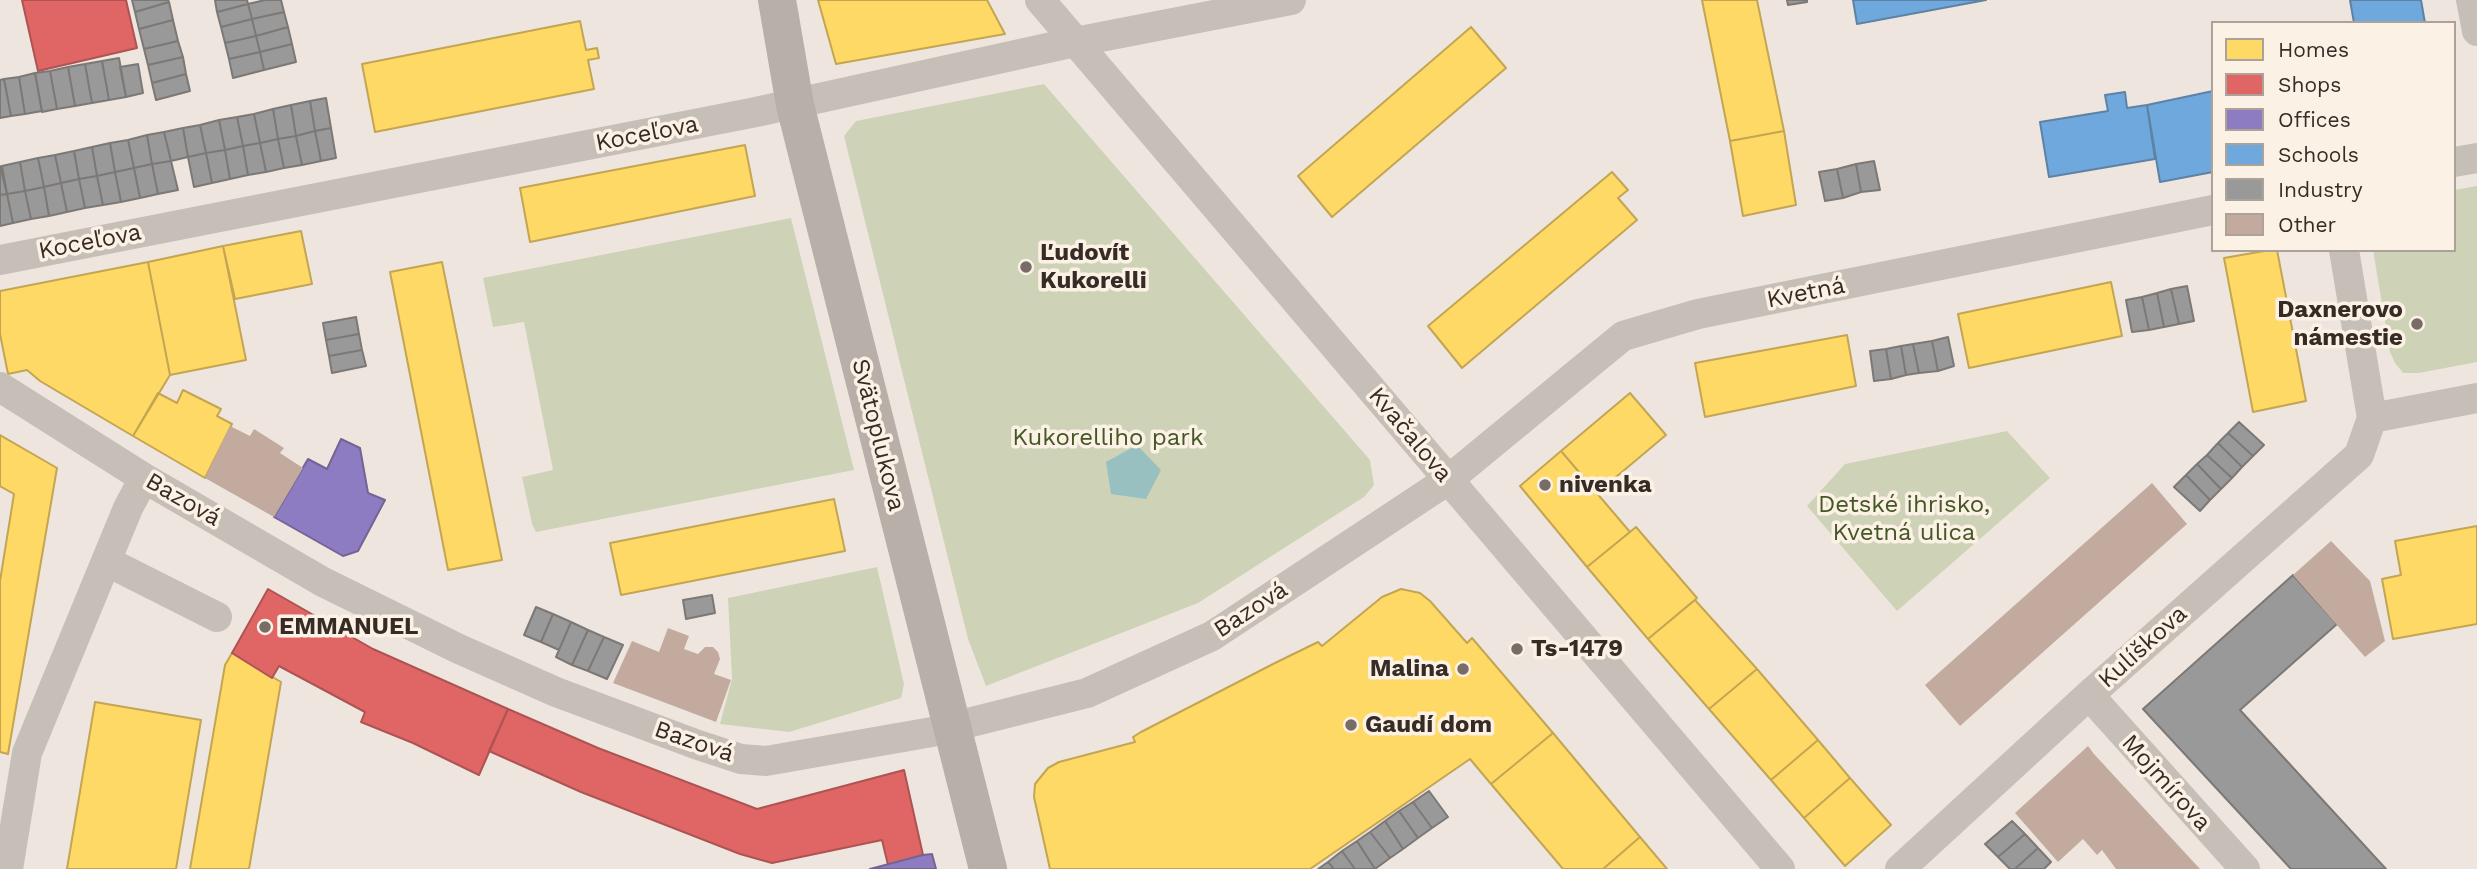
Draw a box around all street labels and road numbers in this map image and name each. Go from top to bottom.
street label: Koceľova [593,110,701,158]
street label: Koceľova [36,218,144,266]
street label: Kvetná [1764,271,1848,315]
street label: Svätoplukova [845,356,911,514]
street label: Kvačalova [1362,382,1458,488]
street label: Bazová [140,467,226,533]
street label: Bazová [1209,576,1293,644]
street label: Kulíškova [2093,600,2193,694]
street label: Bazová [651,715,737,769]
street label: Mojmírova [2115,729,2217,837]

